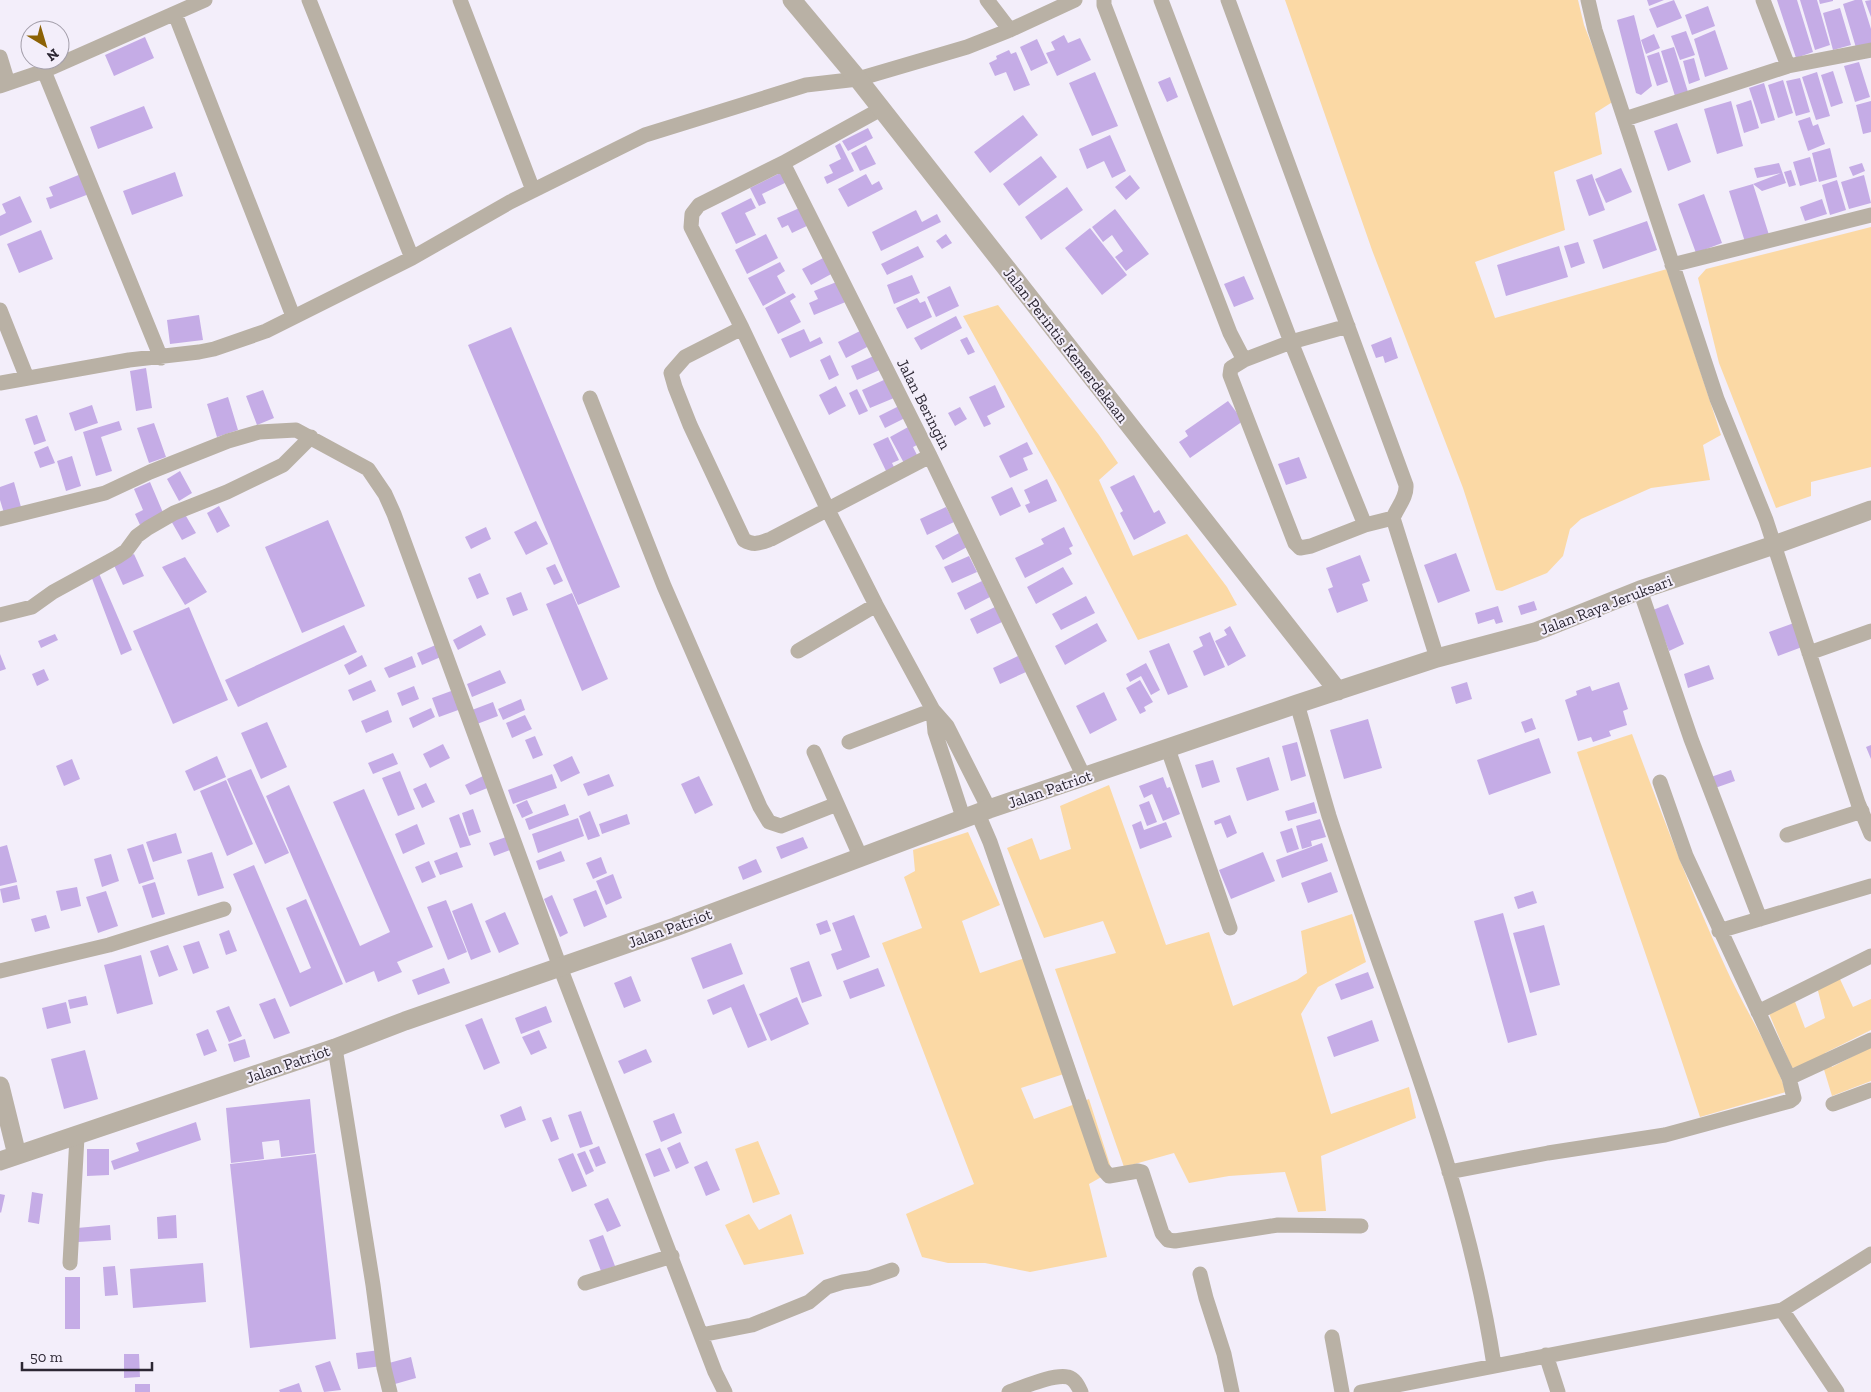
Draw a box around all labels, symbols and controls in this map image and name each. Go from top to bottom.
north arrow [20,20,70,70]
text: N [43,45,62,65]
street label: Jalan Perintis Kemerdekaan [999,264,1133,427]
street label: Jalan Beringin [893,355,955,453]
street label: Jalan Raya Jeruksari [1537,571,1675,639]
street label: Jalan Patriot [1006,766,1095,812]
street label: Jalan Patriot [626,904,714,952]
street label: Jalan Patriot [244,1041,333,1087]
scale bar [22,1340,152,1372]
text: 50 m [30,1348,63,1366]

